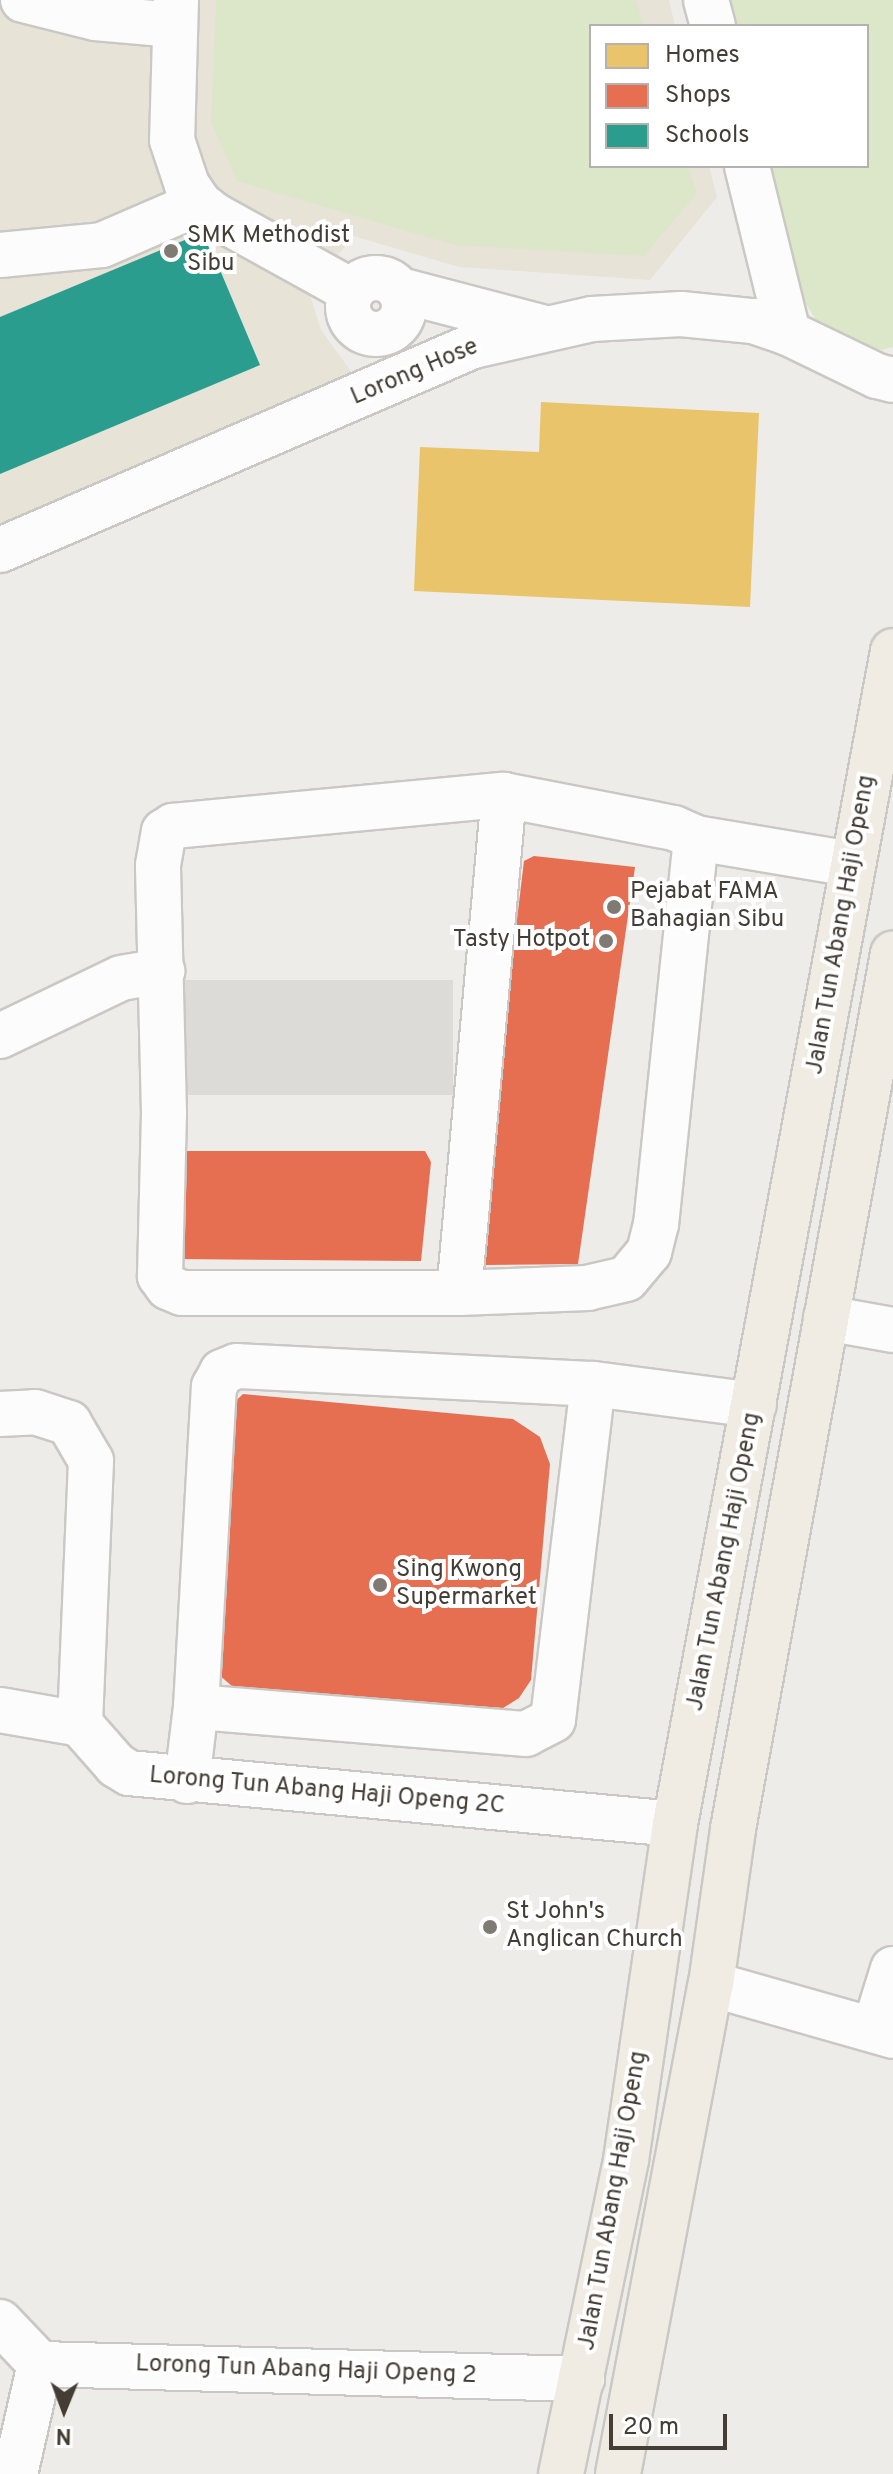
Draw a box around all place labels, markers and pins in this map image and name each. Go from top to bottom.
place label: SMK Methodist Sibu [187,223,350,279]
marker: SMK Methodist Sibu [162,242,180,260]
place label: Pejabat FAMA Bahagian Sibu [630,879,784,935]
marker: Pejabat FAMA Bahagian Sibu [605,898,623,916]
place label: Tasty Hotpot [453,927,590,955]
marker: Tasty Hotpot [597,932,615,950]
place label: Sing Kwong Supermarket [396,1557,537,1613]
marker: Sing Kwong Supermarket [371,1576,389,1594]
place label: St John's Anglican Church [506,1899,683,1955]
marker: St John's Anglican Church [481,1918,499,1936]

